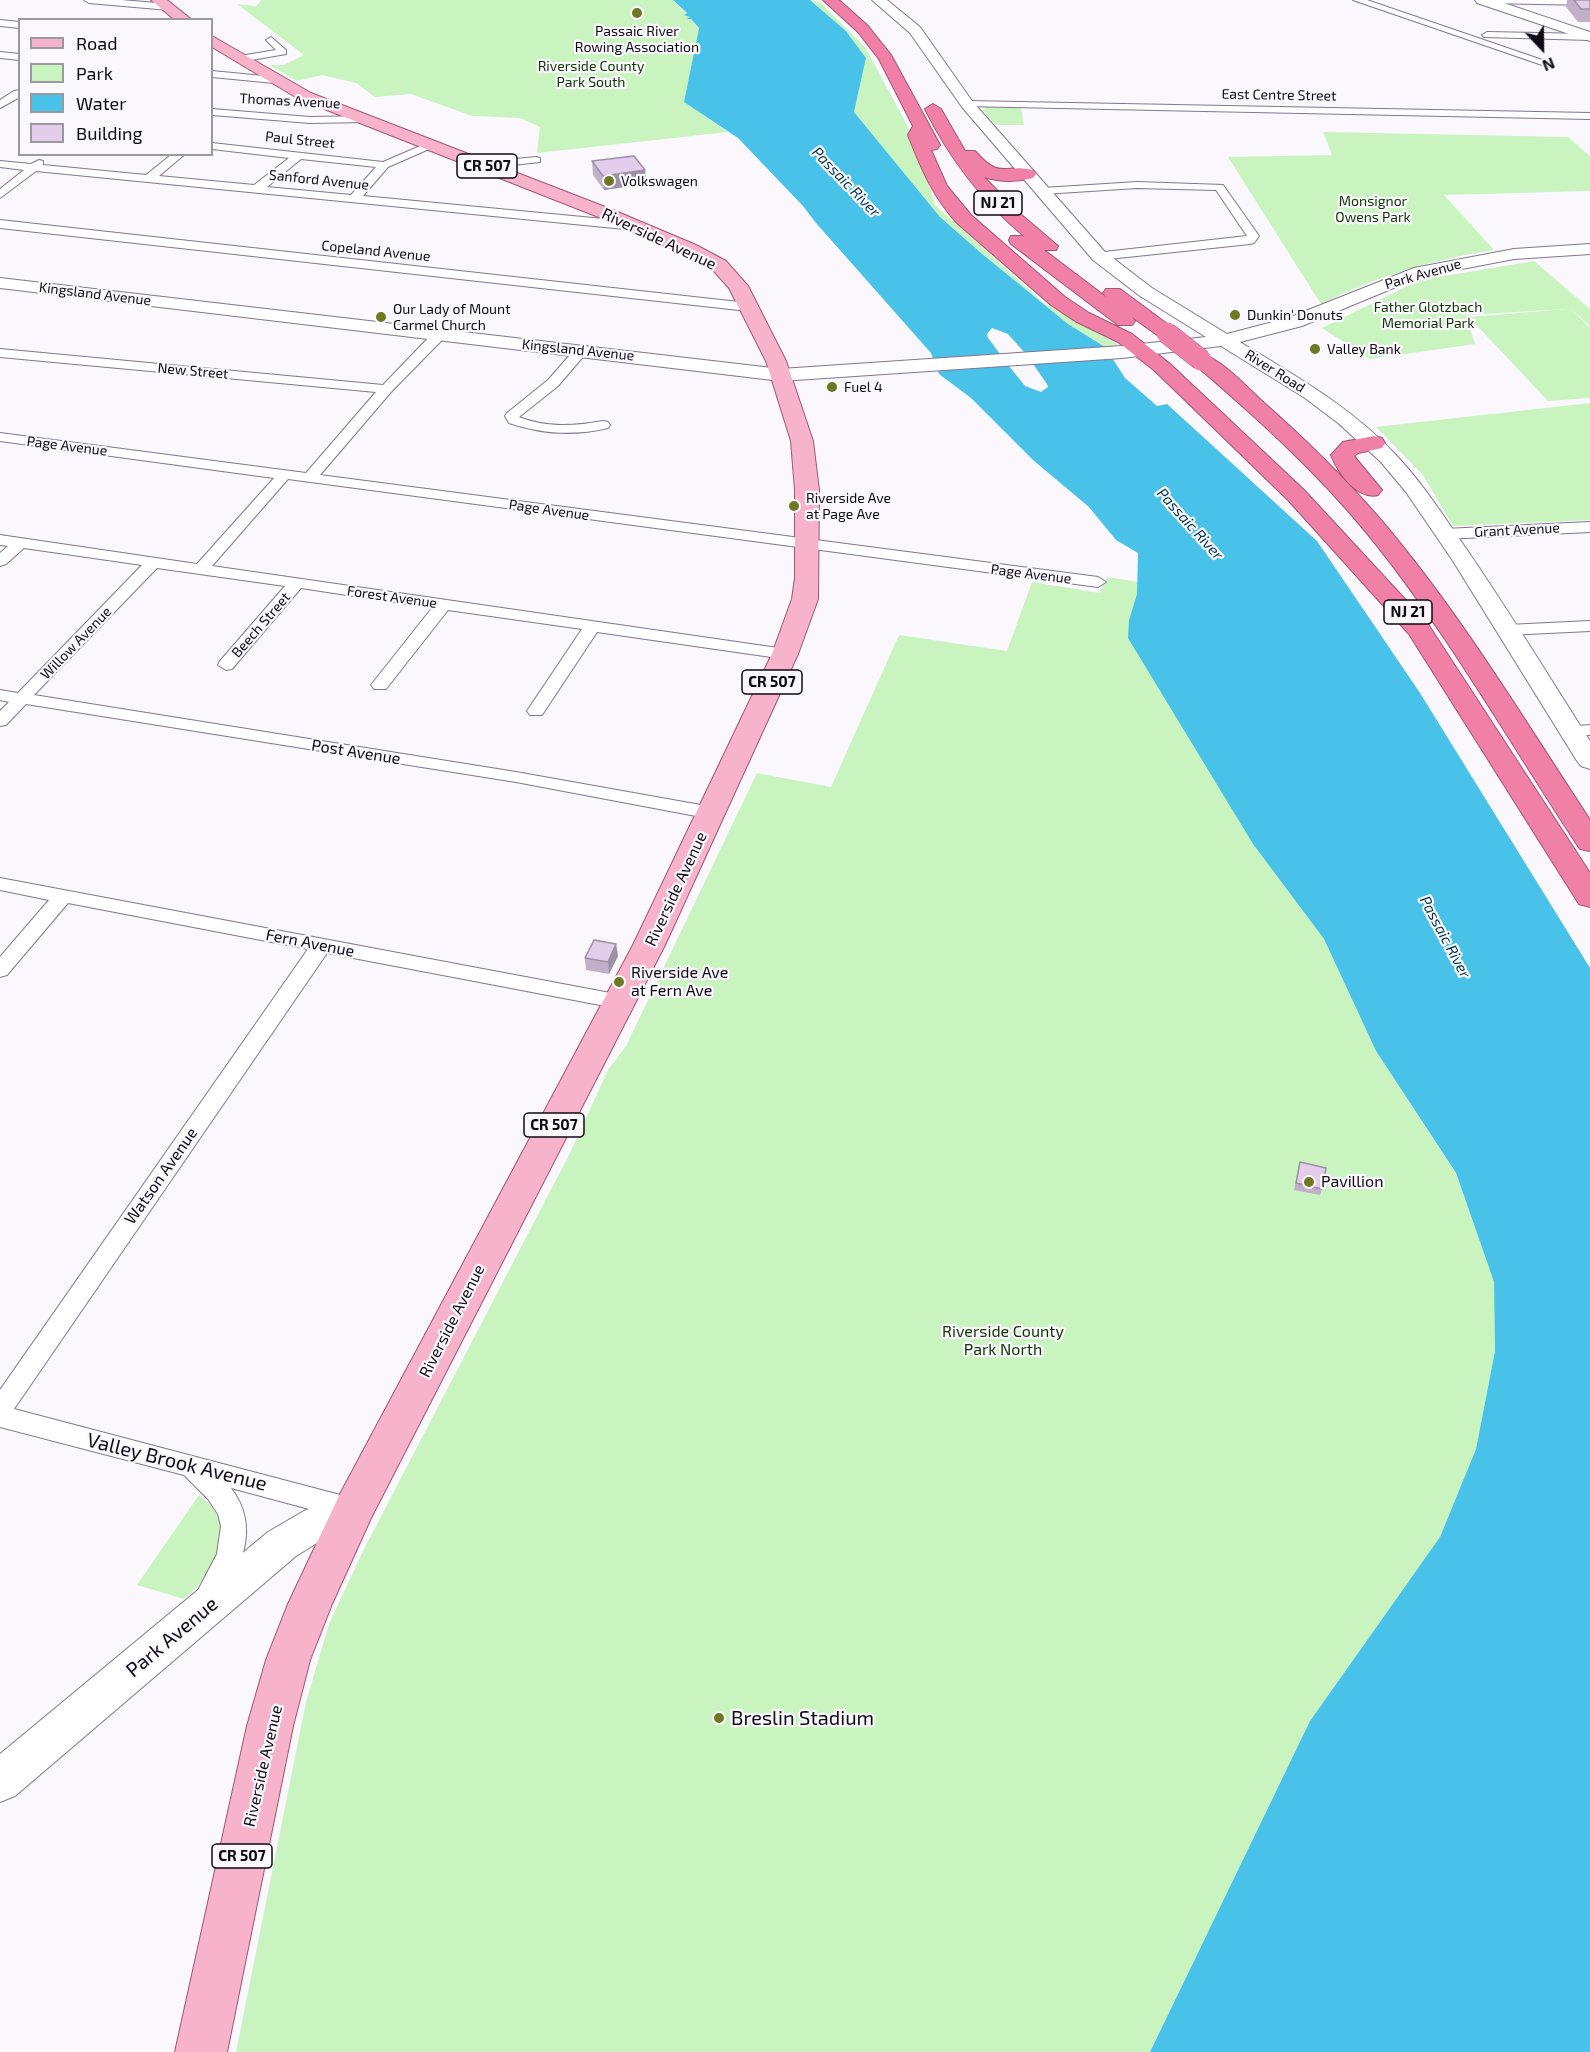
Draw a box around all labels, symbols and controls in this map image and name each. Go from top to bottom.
marker: Passaic River Rowing Association [630,6,644,20]
legend [18,18,213,156]
north arrow [1512,18,1572,78]
place label: Passaic River Rowing Association [575,23,699,56]
text: Road [76,32,117,54]
text: N [1540,54,1558,76]
park label: Riverside County Park South [538,58,644,90]
text: Park [76,62,113,84]
street label: East Centre Street [1221,86,1337,104]
street label: Thomas Avenue [239,90,341,112]
text: Water [76,92,126,114]
text: Building [76,122,143,144]
street label: Paul Street [264,128,336,152]
water label: Passaic River [808,143,884,221]
road number: CR 507 [457,154,517,178]
street label: Sanford Avenue [268,166,370,194]
place label: Volkswagen [621,173,698,189]
marker: Volkswagen [602,174,616,188]
road number: NJ 21 [974,191,1022,215]
park label: Monsignor Owens Park [1335,193,1411,226]
street label: Riverside Avenue [599,204,719,274]
street label: Copeland Avenue [321,237,431,265]
street label: Park Avenue [1383,255,1463,293]
street label: Kingsland Avenue [38,279,152,309]
park label: Father Glotzbach Memorial Park [1374,299,1482,332]
place label: Our Lady of Mount Carmel Church [393,301,511,334]
place label: Dunkin' Donuts [1247,307,1343,323]
marker: Dunkin' Donuts [1228,308,1242,322]
marker: Our Lady of Mount Carmel Church [374,310,388,324]
street label: Kingsland Avenue [521,336,635,364]
place label: Valley Bank [1327,341,1401,357]
marker: Valley Bank [1308,342,1322,356]
street label: River Road [1242,346,1308,396]
street label: New Street [157,360,229,382]
place label: Fuel 4 [844,379,883,395]
marker: Fuel 4 [825,380,839,394]
street label: Page Avenue [26,433,108,459]
water label: Passaic River [1153,484,1227,564]
place label: Riverside Ave at Page Ave [806,490,891,522]
street label: Page Avenue [508,496,590,524]
marker: Riverside Ave at Page Ave [787,499,801,513]
street label: Grant Avenue [1474,519,1560,541]
street label: Page Avenue [990,561,1072,587]
street label: Forest Avenue [346,582,438,612]
street label: Beech Street [228,589,294,661]
road number: NJ 21 [1384,600,1432,624]
street label: Willow Avenue [37,603,115,683]
road number: CR 507 [742,670,802,694]
street label: Post Avenue [310,735,402,769]
street label: Riverside Avenue [641,829,711,949]
water label: Passaic River [1416,893,1474,981]
street label: Fern Avenue [264,925,356,961]
place label: Riverside Ave at Fern Ave [631,963,728,1001]
marker: Riverside Ave at Fern Ave [612,975,626,989]
road number: CR 507 [524,1113,584,1137]
street label: Watson Avenue [121,1124,201,1228]
place label: Pavillion [1321,1172,1383,1192]
marker: Pavillion [1302,1175,1316,1189]
street label: Riverside Avenue [415,1261,489,1381]
park label: Riverside County Park North [942,1322,1064,1360]
street label: Valley Brook Avenue [84,1428,270,1496]
street label: Park Avenue [121,1592,223,1682]
street label: Riverside Avenue [240,1703,286,1829]
place label: Breslin Stadium [731,1706,874,1730]
marker: Breslin Stadium [712,1711,726,1725]
road number: CR 507 [212,1844,272,1868]

